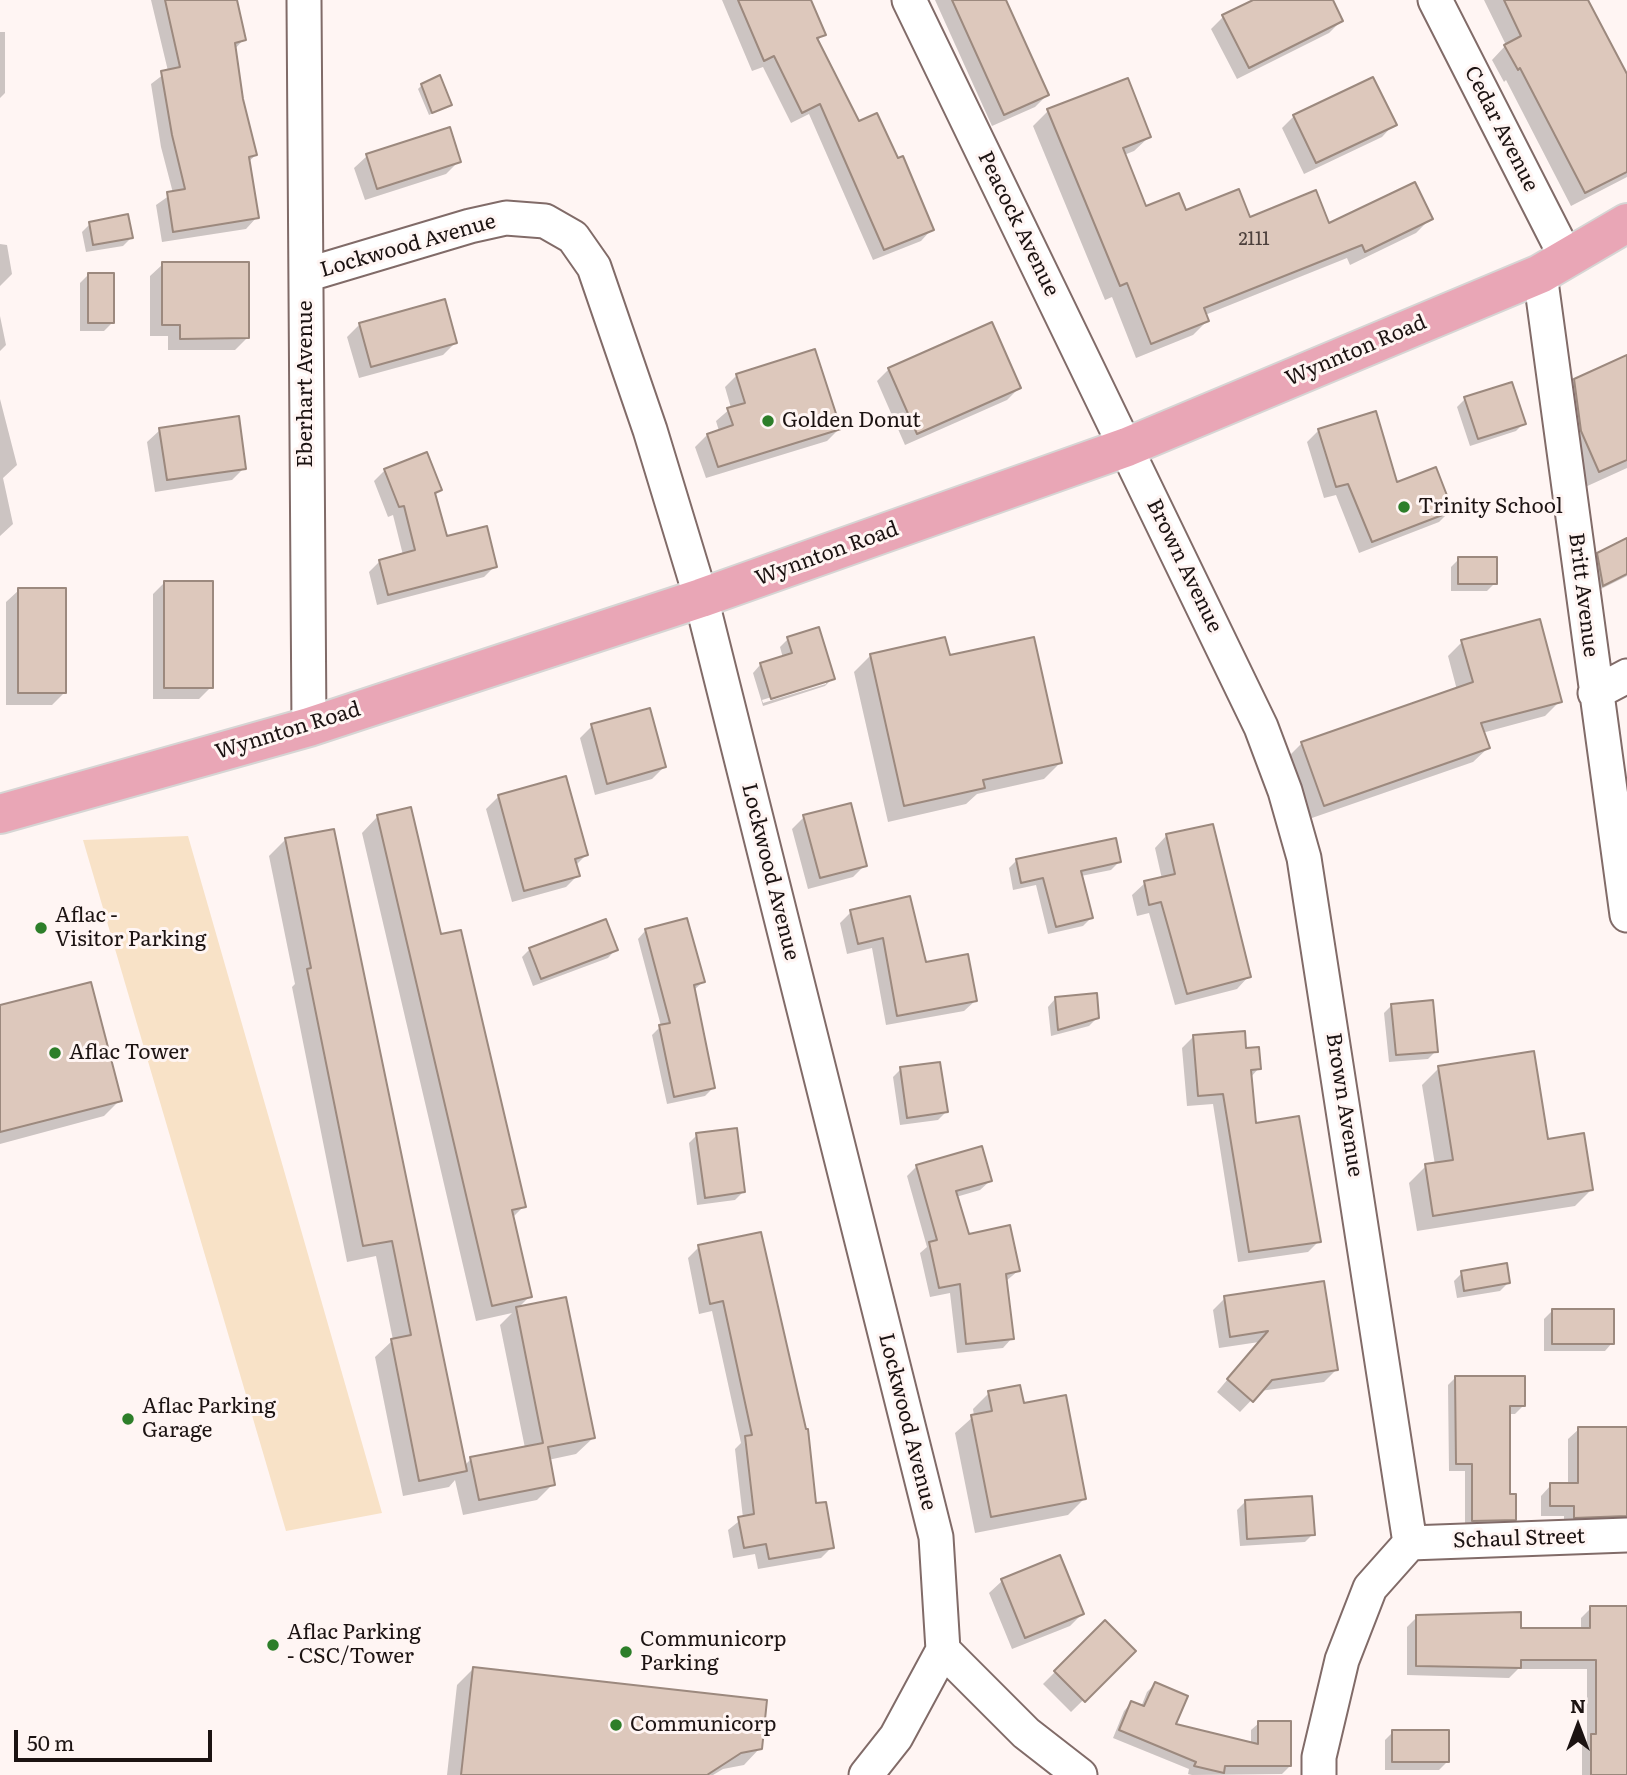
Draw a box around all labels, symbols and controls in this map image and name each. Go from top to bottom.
street label: Cedar Avenue [1459,62,1543,196]
street label: Peacock Avenue [972,147,1064,301]
street label: Lockwood Avenue [317,209,499,283]
house number: 2111 [1238,229,1270,251]
street label: Eberhart Avenue [293,300,319,468]
street label: Wynnton Road [1282,310,1430,392]
place label: Golden Donut [782,408,921,434]
marker: Golden Donut [760,413,776,429]
place label: Trinity School [1418,494,1563,520]
street label: Brown Avenue [1141,495,1227,637]
marker: Trinity School [1396,499,1412,515]
street label: Wynnton Road [752,516,902,592]
street label: Britt Avenue [1563,531,1603,659]
street label: Wynnton Road [212,697,364,765]
street label: Lockwood Avenue [736,781,804,963]
place label: Aflac - Visitor Parking [55,903,206,953]
marker: Aflac - Visitor Parking [33,920,49,936]
street label: Brown Avenue [1320,1031,1368,1179]
place label: Aflac Tower [69,1040,189,1066]
marker: Aflac Tower [47,1045,63,1061]
street label: Lockwood Avenue [873,1331,941,1513]
place label: Aflac Parking Garage [142,1394,276,1444]
marker: Aflac Parking Garage [120,1411,136,1427]
street label: Schaul Street [1452,1524,1586,1554]
place label: Aflac Parking - CSC/Tower [287,1620,421,1670]
place label: Communicorp Parking [640,1627,786,1677]
marker: Aflac Parking - CSC/Tower [265,1637,281,1653]
marker: Communicorp Parking [618,1644,634,1660]
north arrow [1543,1691,1613,1761]
text: N [1570,1691,1586,1719]
place label: Communicorp [630,1712,776,1738]
scale bar [18,1716,215,1760]
marker: Communicorp [608,1717,624,1733]
text: 50 m [27,1726,74,1757]

